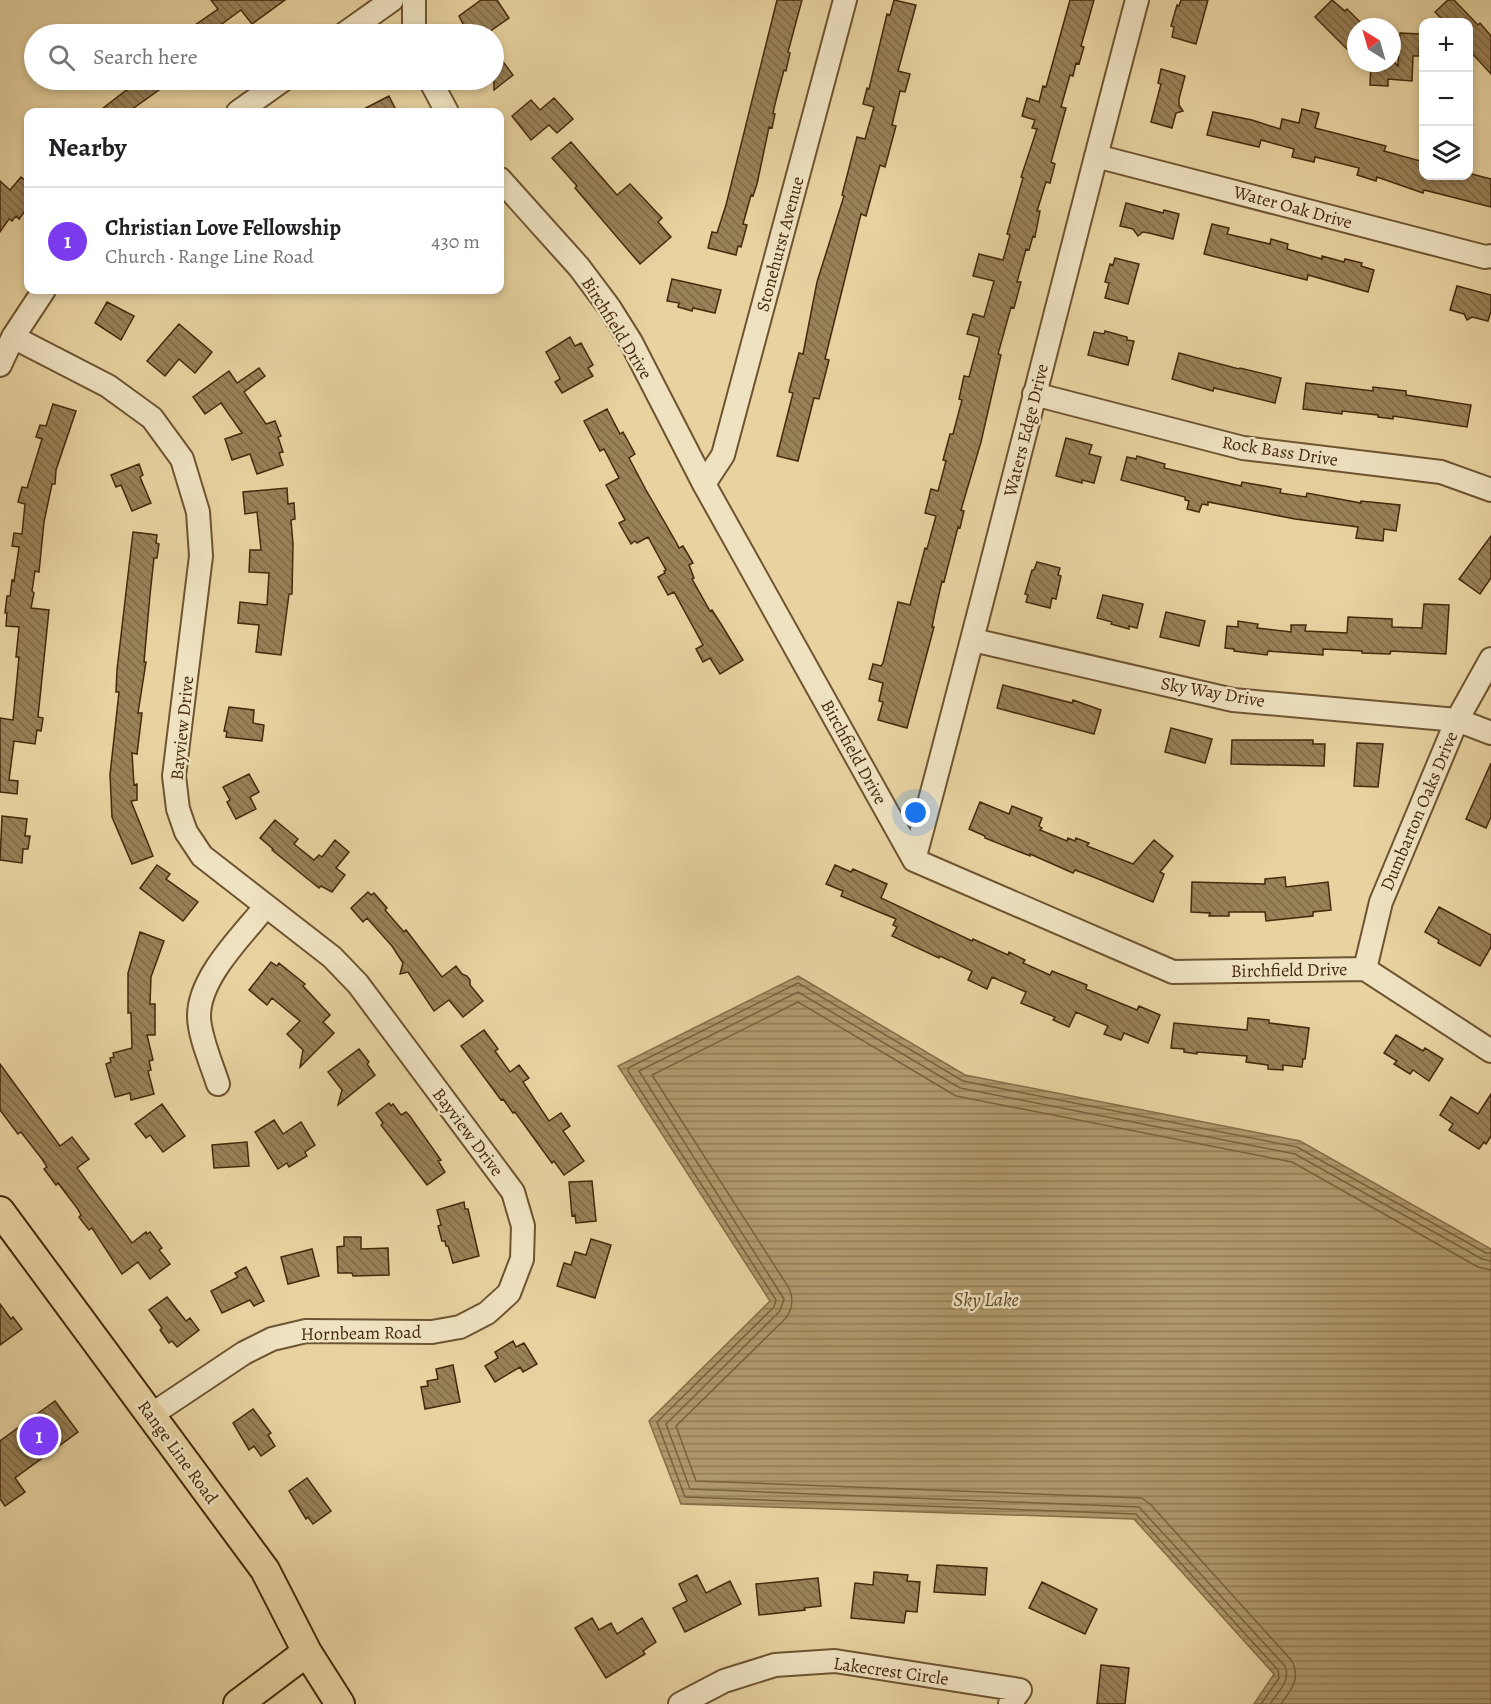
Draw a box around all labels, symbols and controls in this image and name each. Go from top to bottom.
north arrow [1347,18,1401,72]
map controls [1419,18,1473,180]
button: + [1419,18,1473,72]
search box [24,24,504,90]
icon: search [45,41,78,74]
text: Search here [93,42,198,72]
button: − [1419,72,1473,126]
button: layers [1419,126,1473,180]
text: Nearby [48,130,127,165]
street label: Stonehurst Avenue [750,174,810,314]
street label: Water Oak Drive [1230,179,1355,234]
text: Christian Love Fellowship [105,213,341,243]
text: 1 [64,228,71,255]
text: 430 m [431,228,480,255]
text: Church · Range Line Road [105,243,314,270]
street label: Birchfield Drive [576,272,658,384]
street label: Waters Edge Drive [998,361,1054,500]
street label: Rock Bass Drive [1220,430,1340,472]
street label: Sky Way Drive [1159,671,1267,713]
street label: Bayview Drive [165,675,199,781]
street label: Birchfield Drive [815,695,893,809]
street label: Dumbarton Oaks Drive [1375,728,1463,894]
your location [901,798,930,827]
street label: Birchfield Drive [1231,957,1347,983]
street label: Bayview Drive [427,1083,509,1181]
water label: Sky Lake [953,1286,1019,1313]
street label: Hornbeam Road [301,1320,422,1346]
street label: Range Line Road [132,1395,224,1509]
pin: 1 [20,1414,58,1458]
street label: Lakecrest Circle [832,1651,950,1691]

